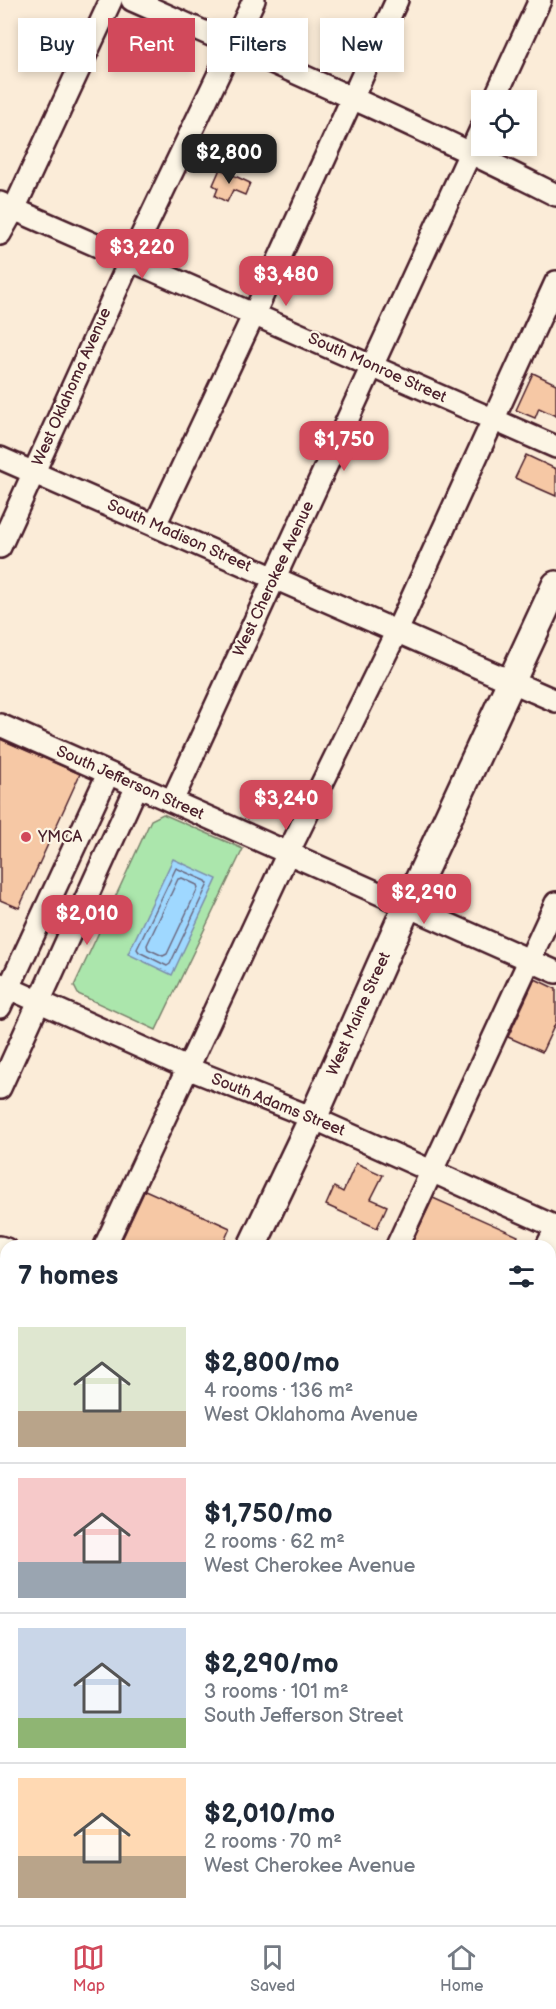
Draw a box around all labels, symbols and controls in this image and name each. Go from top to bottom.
chip: Buy [18,18,96,72]
chip: Rent [108,18,195,72]
chip: Filters [207,18,308,72]
chip: New [320,18,404,72]
map controls [471,90,537,156]
button: locate [471,90,537,156]
pin: $2,800 [180,134,278,185]
text: $2,800 [196,141,262,165]
pin: $3,220 [93,229,191,280]
text: $3,220 [109,236,175,260]
pin: $3,480 [237,256,335,307]
text: $3,480 [253,263,319,287]
street label: West Oklahoma Avenue [29,305,116,469]
street label: South Monroe Street [305,329,449,407]
pin: $1,750 [295,421,393,472]
text: $1,750 [313,428,375,452]
street label: South Madison Street [104,496,254,576]
street label: West Cherokee Avenue [230,498,319,660]
street label: South Jefferson Street [53,742,207,824]
pin: $3,240 [237,780,335,831]
text: $3,240 [254,787,318,811]
place label: YMCA [37,828,83,847]
marker: YMCA [19,830,33,844]
pin: $2,290 [375,874,473,925]
text: $2,290 [391,881,457,905]
pin: $2,010 [38,895,136,946]
text: $2,010 [56,902,118,926]
street label: West Maine Street [323,949,395,1079]
street label: South Adams Street [208,1070,348,1141]
icon: filters [505,1260,538,1293]
text: 7 homes [18,1261,118,1292]
text: $2,800/mo [204,1348,340,1379]
icon: home [66,1351,138,1423]
text: 4 rooms · 136 m² [204,1379,353,1403]
text: West Oklahoma Avenue [204,1403,418,1427]
text: $1,750/mo [204,1499,333,1530]
icon: home [66,1502,138,1574]
text: 2 rooms · 62 m² [204,1530,345,1554]
text: West Cherokee Avenue [204,1554,415,1578]
text: $2,290/mo [204,1649,339,1680]
icon: home [66,1652,138,1724]
text: 3 rooms · 101 m² [204,1680,349,1704]
text: South Jefferson Street [204,1704,403,1728]
text: $2,010/mo [204,1799,335,1830]
icon: home [66,1802,138,1874]
text: 2 rooms · 70 m² [204,1830,342,1854]
text: West Cherokee Avenue [204,1854,415,1878]
tab: Map [72,1941,105,1996]
tab: Saved [250,1941,295,1996]
tab: Home [440,1941,484,1996]

